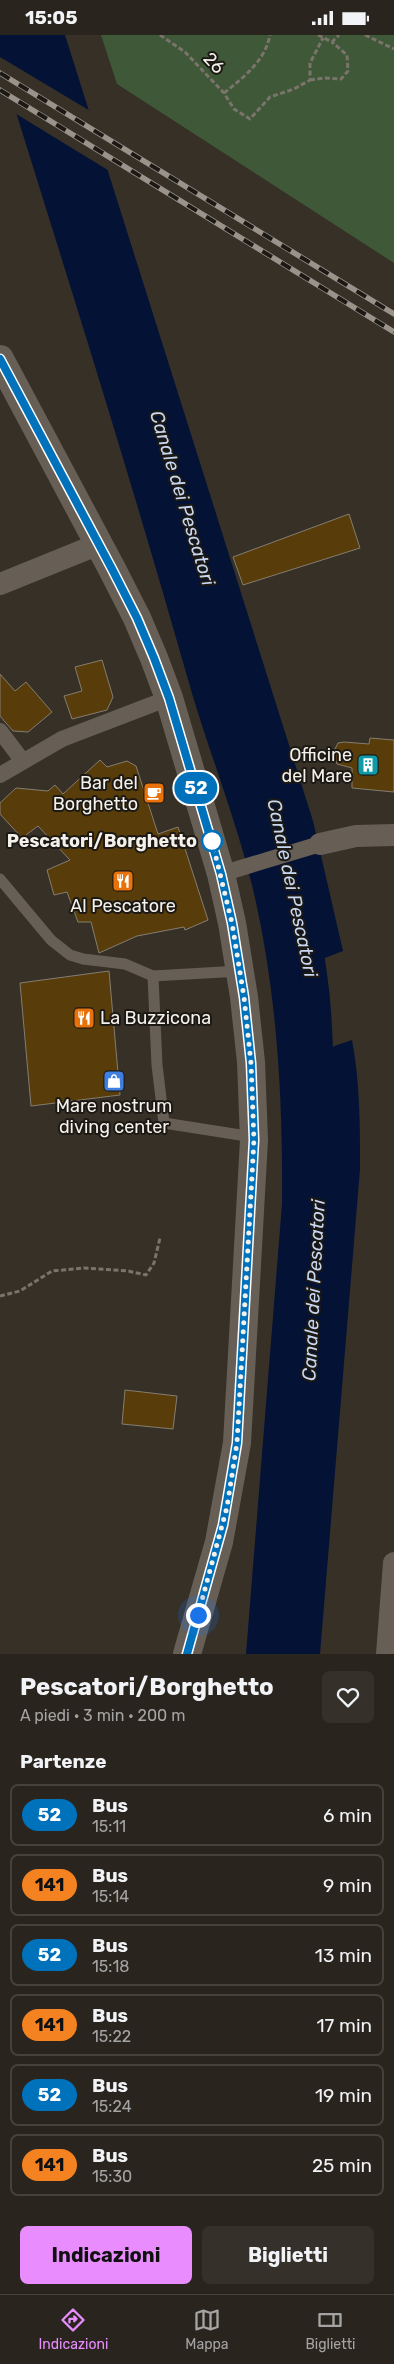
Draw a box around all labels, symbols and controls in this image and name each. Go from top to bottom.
text: 15:05 [25,6,77,29]
street label: 26 [199,48,229,78]
water label: Canale dei Pescatori [145,408,220,589]
place label: Officine del Mare [281,744,352,787]
building icon: Officine del Mare [356,753,380,777]
place label: Bar del Borghetto [53,772,138,815]
line badge: 52 [174,772,218,804]
text: 52 [184,777,208,799]
cafe icon: Bar del Borghetto [142,781,166,805]
water label: Canale dei Pescatori [262,797,323,980]
place label: Pescatori/Borghetto [7,830,197,852]
marker: Pescatori/Borghetto [201,830,223,852]
restaurant icon: Al Pescatore [111,869,135,893]
place label: Al Pescatore [70,895,176,917]
restaurant icon: La Buzzicona [72,1006,96,1030]
place label: La Buzzicona [100,1007,211,1029]
shop icon: Mare nostrum diving center [102,1069,126,1093]
place label: Mare nostrum diving center [56,1095,172,1138]
water label: Canale dei Pescatori [297,1198,330,1381]
your location [186,1603,211,1628]
button: heart [322,1671,374,1723]
text: Pescatori/Borghetto [20,1673,274,1701]
text: A piedi · 3 min · 200 m [20,1706,185,1725]
text: Partenze [20,1750,107,1773]
text: Bus [92,1794,128,1817]
text: 52 [38,1804,61,1826]
text: 6 min [323,1804,372,1827]
text: 15:11 [92,1817,126,1836]
text: Bus [92,1864,128,1887]
text: 141 [35,1874,64,1896]
text: 9 min [323,1874,372,1897]
text: 15:14 [92,1887,129,1906]
text: Bus [92,1934,128,1957]
text: 52 [38,1944,61,1966]
text: 13 min [315,1944,372,1967]
text: 15:18 [92,1957,129,1976]
text: Bus [92,2004,128,2027]
text: 141 [35,2014,64,2036]
text: 17 min [316,2014,372,2037]
text: 15:22 [92,2027,131,2046]
text: Bus [92,2074,128,2097]
text: 52 [38,2084,61,2106]
text: 19 min [315,2084,372,2107]
text: 15:24 [92,2097,132,2116]
text: Bus [92,2144,128,2167]
text: 141 [35,2154,64,2176]
text: 25 min [312,2154,372,2177]
text: 15:30 [92,2167,132,2186]
button: Indicazioni [20,2226,192,2284]
button: Biglietti [202,2226,374,2284]
tab: Indicazioni [38,2306,108,2353]
tab: Mappa [185,2306,229,2353]
tab: Biglietti [305,2306,356,2353]

